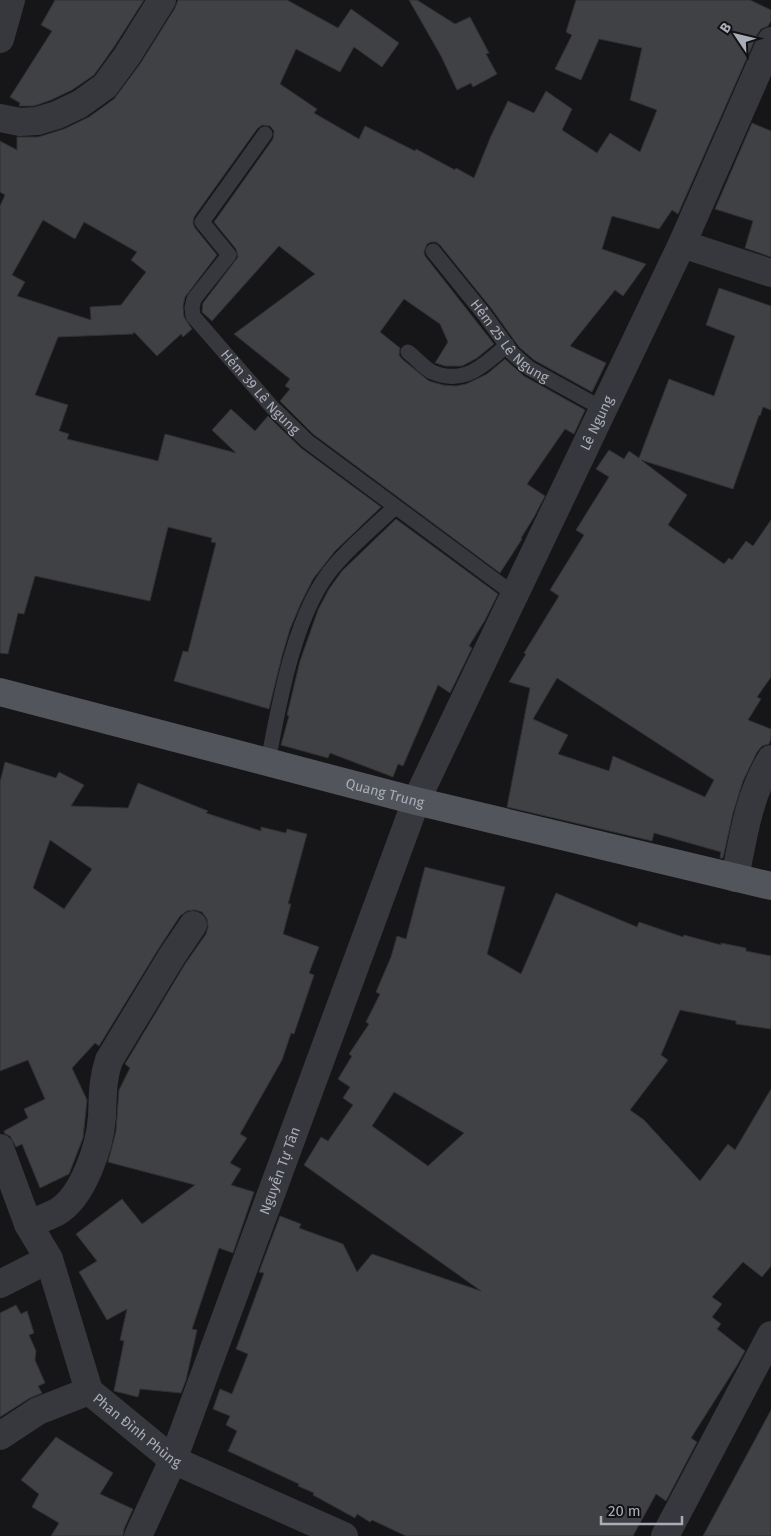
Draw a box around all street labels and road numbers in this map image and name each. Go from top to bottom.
street label: Hẻm 25 Lê Ngung [467,296,553,386]
street label: Hẻm 39 Lê Ngung [217,346,304,438]
street label: Lê Ngung [576,392,617,453]
street label: Quang Trung [344,774,427,811]
street label: Nguyễn Tự Tân [256,1124,304,1217]
street label: Phan Đình Phùng [90,1389,184,1471]

